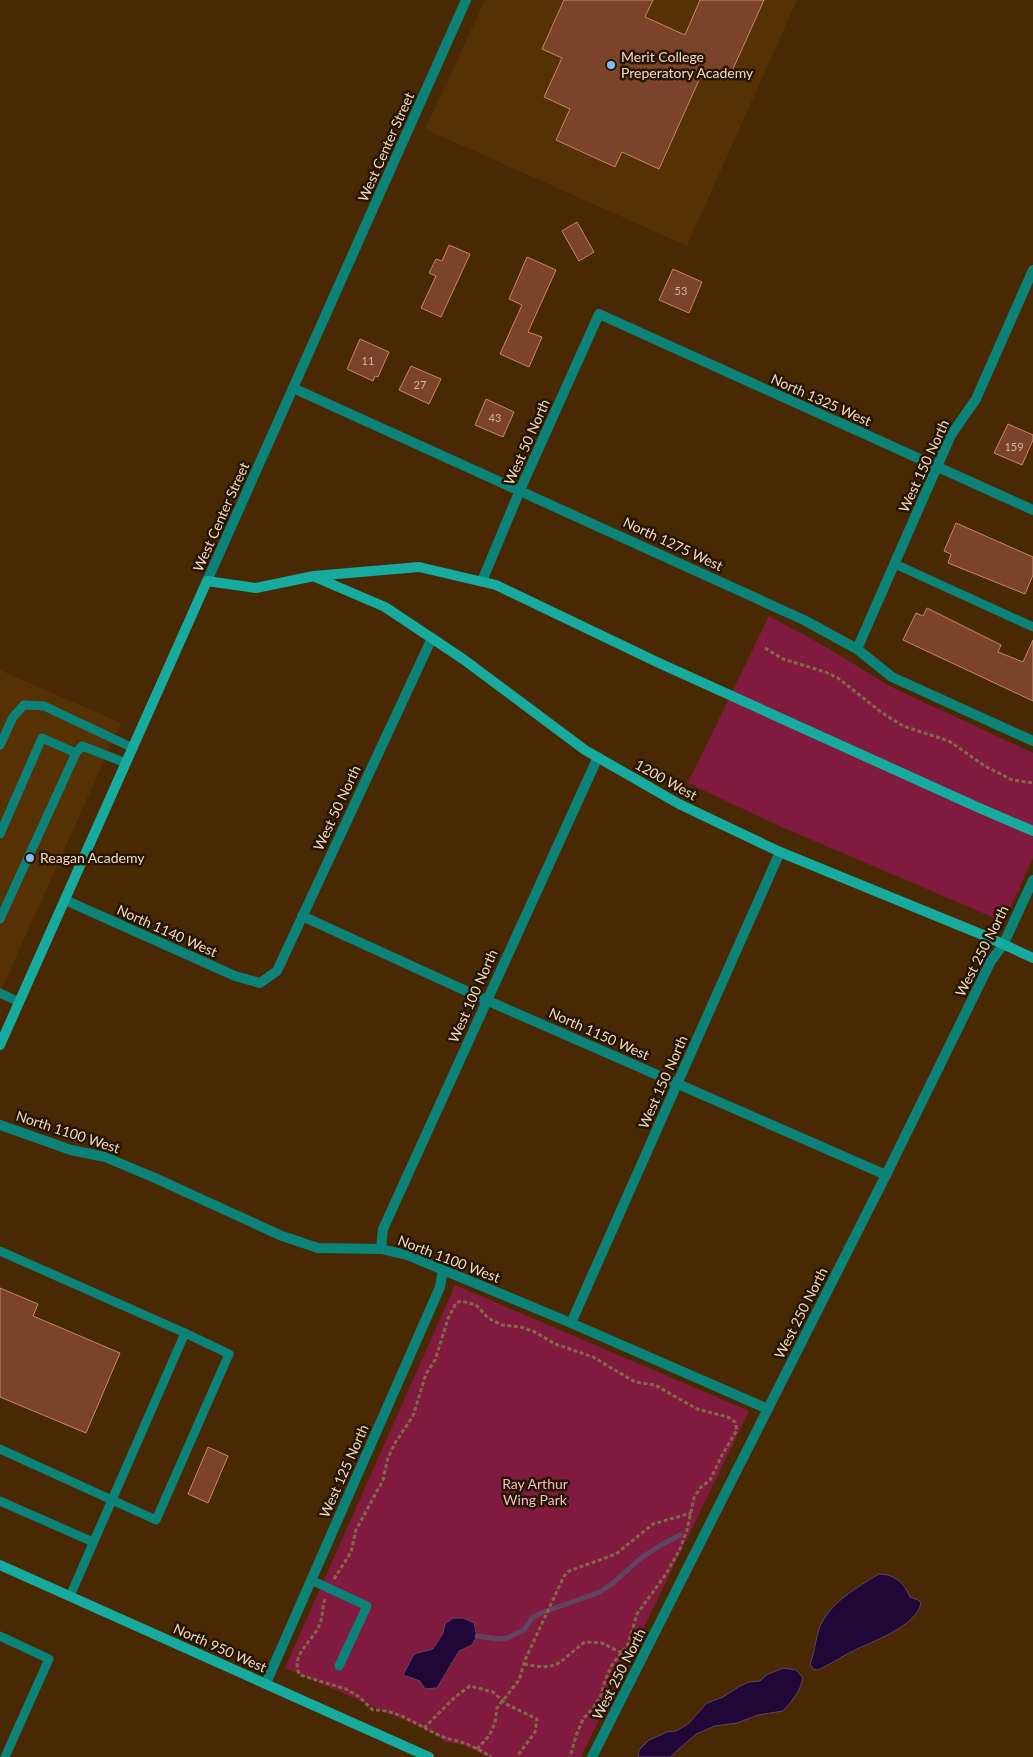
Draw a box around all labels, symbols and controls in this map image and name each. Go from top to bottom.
place label: Merit College Preperatory Academy [621,48,754,81]
marker: Merit College Preperatory Academy [605,59,617,71]
street label: West Center Street [354,90,417,204]
house number: 53 [675,284,687,297]
house number: 11 [362,354,374,367]
street label: North 1325 West [768,370,874,429]
house number: 27 [414,378,426,391]
street label: West 50 North [500,396,553,487]
house number: 43 [489,411,501,424]
street label: West 150 North [895,417,952,515]
house number: 159 [1004,440,1024,453]
street label: West Center Street [189,460,252,574]
street label: North 1275 West [621,513,726,574]
street label: 1200 West [632,756,700,803]
street label: West 50 North [309,763,364,853]
place label: Reagan Academy [40,849,145,866]
marker: Reagan Academy [24,852,36,864]
street label: North 1140 West [114,901,220,960]
street label: West 250 North [951,902,1012,999]
street label: West 100 North [444,947,501,1045]
street label: North 1150 West [546,1004,652,1063]
street label: West 150 North [634,1033,691,1131]
street label: North 1100 West [14,1107,122,1156]
street label: North 1100 West [396,1231,503,1286]
street label: West 250 North [770,1264,831,1361]
street label: West 125 North [315,1422,372,1520]
park label: Ray Arthur Wing Park [502,1475,568,1508]
street label: North 950 West [171,1619,269,1676]
street label: West 250 North [588,1625,649,1722]

